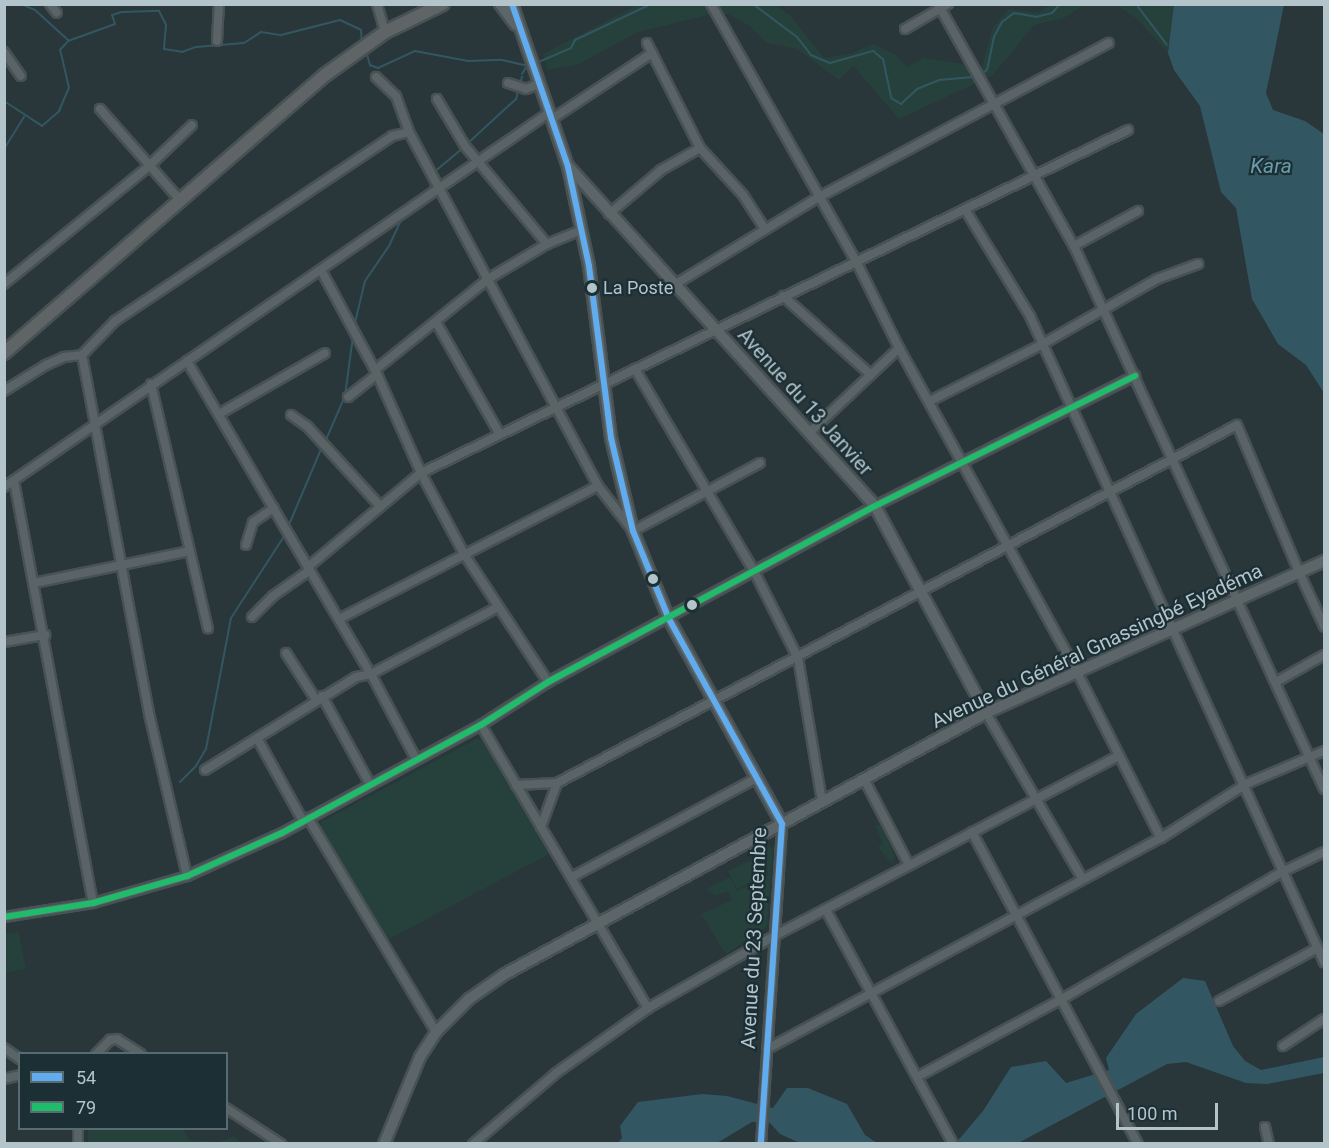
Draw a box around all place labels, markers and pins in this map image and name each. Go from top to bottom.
place label: La Poste [603,277,673,299]
marker: La Poste [586,282,598,294]
unlabelled marker [647,573,659,585]
unlabelled marker [686,599,698,611]

